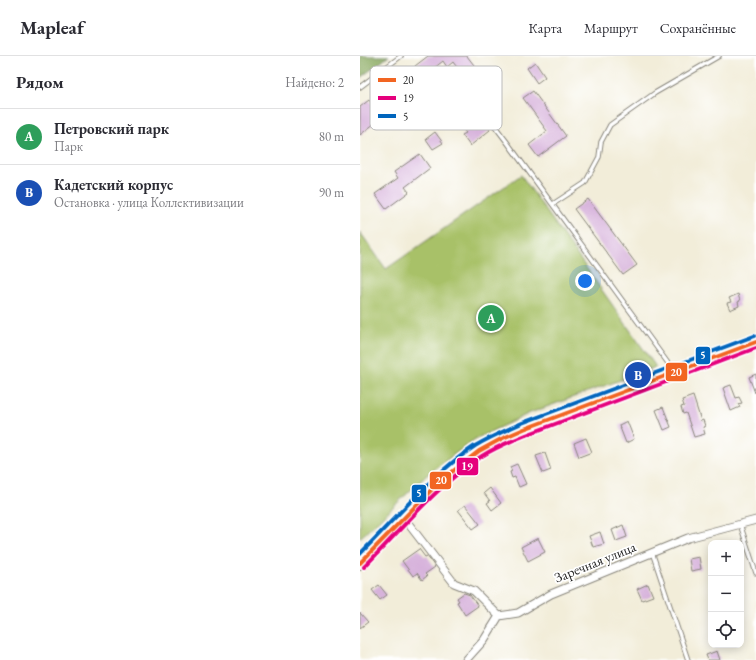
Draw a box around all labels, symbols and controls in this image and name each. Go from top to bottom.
text: Mapleaf [20,15,84,40]
text: Карта [529,19,562,37]
text: Маршрут [584,19,638,37]
text: Сохранённые [660,19,736,37]
legend [370,66,502,130]
text: Рядом [16,71,64,93]
text: 20 [403,73,414,87]
text: Найдено: 2 [285,74,344,91]
text: 19 [403,91,414,105]
text: 5 [403,109,408,123]
text: Петровский парк [54,119,169,138]
text: A [24,128,34,145]
text: 80 m [319,128,344,145]
text: Парк [54,138,83,155]
text: Кадетский корпус [54,175,173,194]
text: B [25,184,33,201]
text: 90 m [319,184,344,201]
text: Остановка · улица Коллективизации [54,194,244,211]
your location [575,271,595,291]
pin: A [478,303,504,333]
line badge: 5 [695,346,711,365]
text: 5 [700,348,706,362]
pin: B [625,360,651,390]
line badge: 20 [665,362,688,382]
text: 20 [670,365,682,379]
line badge: 19 [456,457,479,476]
text: 19 [461,459,473,473]
line badge: 20 [429,471,452,490]
text: 20 [435,473,447,487]
line badge: 5 [411,484,427,503]
text: 5 [416,486,422,500]
street label: Заречная улица [552,537,639,587]
map controls [708,540,744,648]
button: + [708,540,744,576]
button: − [708,576,744,612]
button: locate [708,612,744,648]

